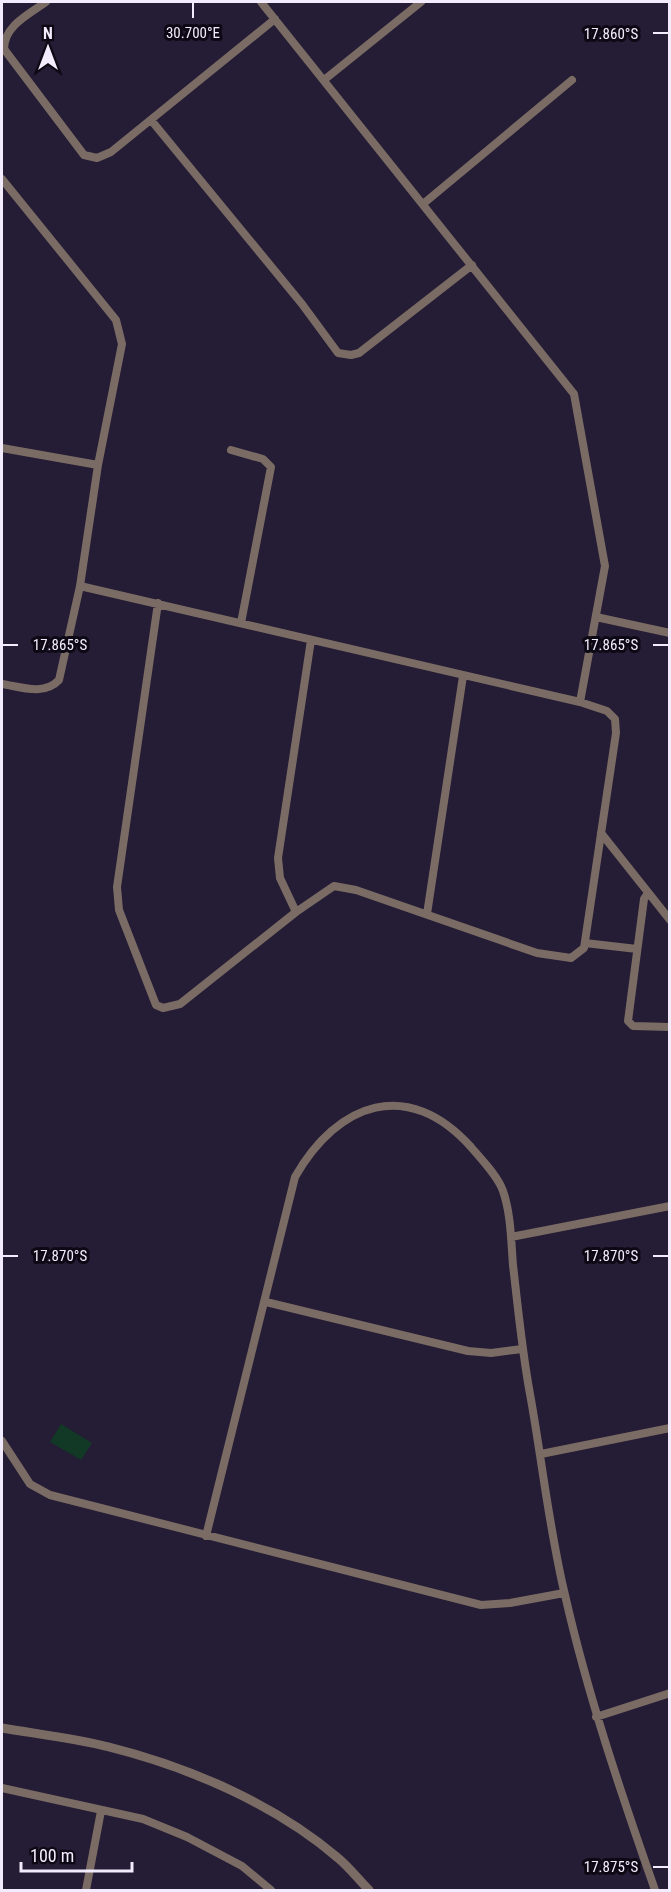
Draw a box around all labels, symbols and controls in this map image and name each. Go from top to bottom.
north arrow [18,18,78,78]
text: N [43,24,53,43]
text: 30.700°E [166,24,220,42]
text: 17.860°S [584,25,638,43]
text: 17.865°S [33,636,87,654]
text: 17.865°S [584,636,638,654]
text: 17.870°S [33,1247,87,1265]
text: 17.870°S [584,1247,638,1265]
scale bar [21,1835,132,1873]
text: 100 m [30,1845,74,1866]
text: 17.875°S [584,1858,638,1876]

